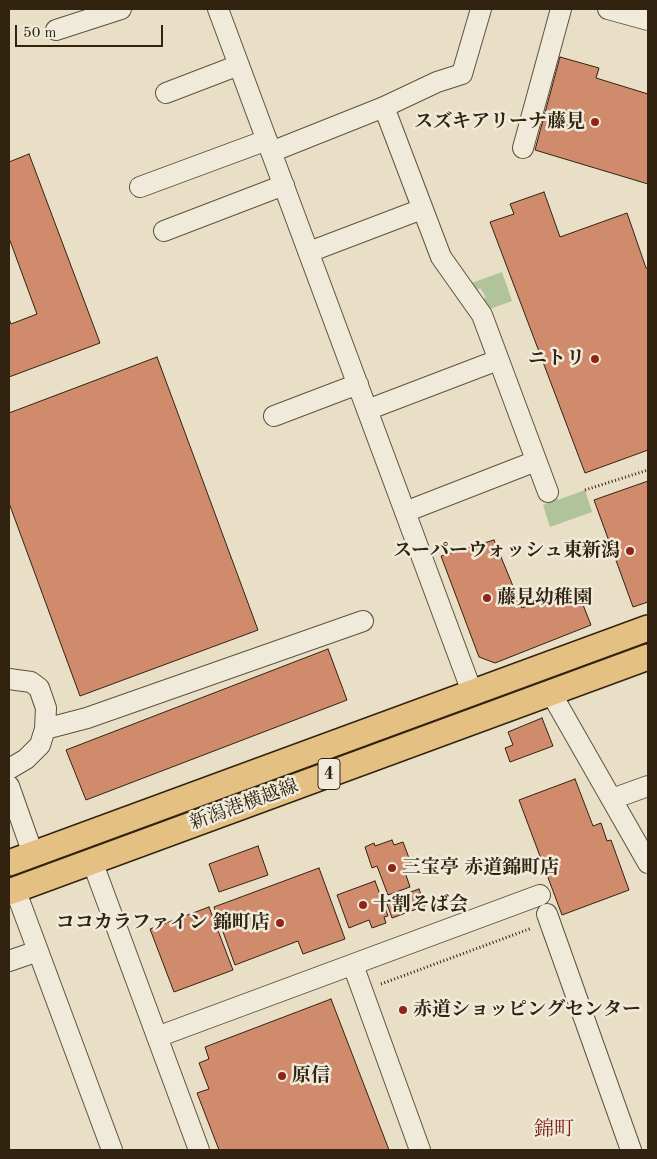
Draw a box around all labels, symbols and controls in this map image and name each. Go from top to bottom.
scale bar [18,15,165,47]
text: 50 m [23,26,57,41]
place label: スズキアリーナ藤見 [414,111,585,133]
marker: スズキアリーナ藤見 [589,116,601,128]
place label: ニトリ [528,348,585,370]
marker: ニトリ [589,353,601,365]
place label: スーパーウォッシュ東新潟 [393,540,620,562]
marker: スーパーウォッシュ東新潟 [624,545,636,557]
place label: 藤見幼稚園 [497,587,592,609]
marker: 藤見幼稚園 [481,592,493,604]
road number: 4 [318,759,340,790]
street label: 新潟港横越線 [187,775,301,835]
place label: 三宝亭 赤道錦町店 [402,857,559,879]
marker: 三宝亭 赤道錦町店 [386,862,398,874]
place label: 十割そば会 [373,894,468,916]
marker: 十割そば会 [357,899,369,911]
place label: ココカラファイン 錦町店 [56,912,270,934]
marker: ココカラファイン 錦町店 [274,917,286,929]
place label: 赤道ショッピングセンター [413,999,641,1021]
marker: 赤道ショッピングセンター [397,1004,409,1016]
place label: 原信 [292,1065,330,1087]
marker: 原信 [276,1070,288,1082]
district label: 錦町 [534,1118,574,1142]

